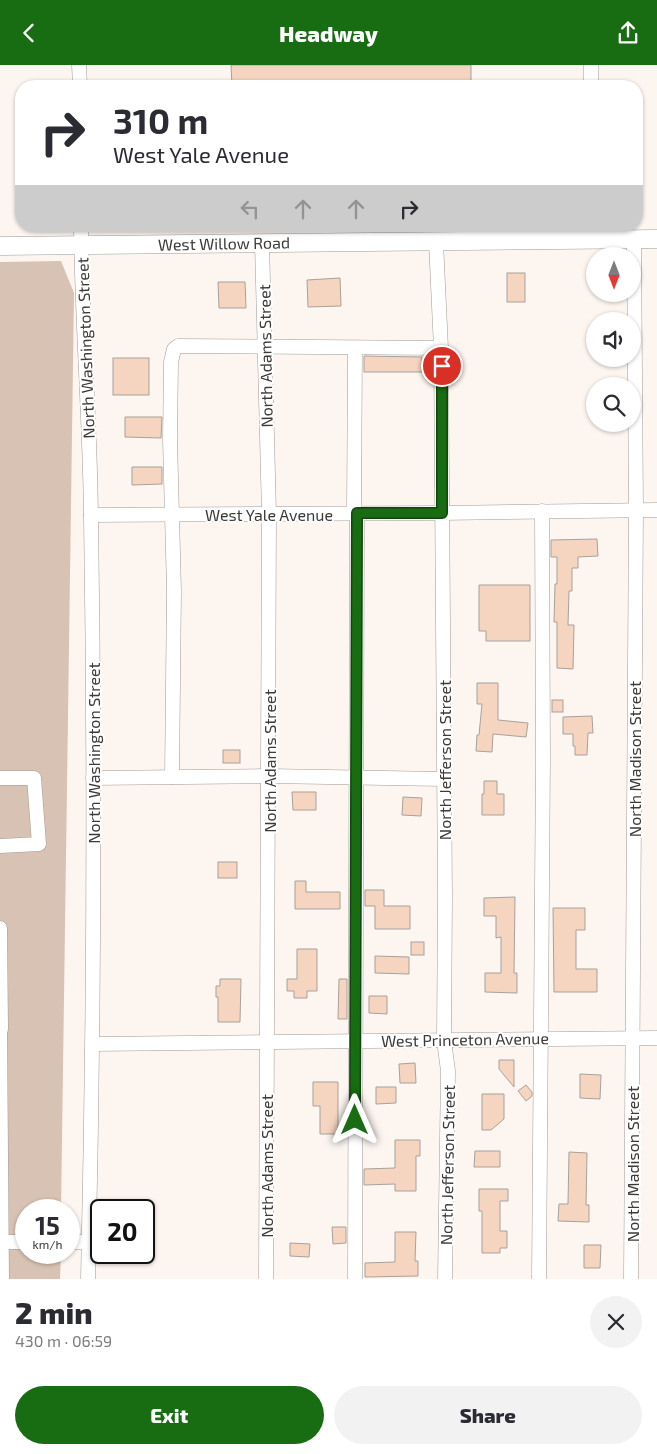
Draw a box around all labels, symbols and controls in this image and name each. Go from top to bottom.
icon: back [15,19,43,47]
icon: share [614,19,642,47]
text: Headway [279,20,378,46]
text: 310 m [113,99,208,141]
icon: right [30,100,95,165]
text: West Yale Avenue [113,141,289,167]
icon: left [236,195,264,223]
icon: ahead [289,195,317,223]
icon: ahead [342,195,370,223]
icon: right [395,195,423,223]
street label: West Willow Road [158,232,290,254]
north arrow [586,247,641,303]
map controls [586,247,641,432]
street label: North Washington Street [72,257,98,439]
street label: North Adams Street [254,284,276,428]
button: sound [586,312,641,367]
pin [421,345,463,387]
icon: arrive [428,352,456,380]
button: search [586,377,641,432]
street label: West Yale Avenue [205,505,333,524]
street label: North Washington Street [84,662,103,844]
street label: North Jefferson Street [435,680,454,840]
street label: North Madison Street [625,681,644,837]
street label: North Adams Street [260,689,279,833]
street label: West Princeton Avenue [381,1028,549,1050]
street label: North Jefferson Street [436,1085,458,1245]
street label: North Madison Street [623,1086,642,1242]
position arrow [328,1093,380,1145]
street label: North Adams Street [257,1094,276,1238]
speed limit sign: 20 [90,1199,155,1264]
text: 15 [35,1210,60,1240]
text: km/h [33,1237,62,1251]
text: 2 min [15,1294,93,1330]
button: close [590,1296,642,1348]
text: 430 m · 06:59 [15,1331,112,1350]
button: Exit [15,1386,324,1444]
button: Share [334,1386,642,1444]

